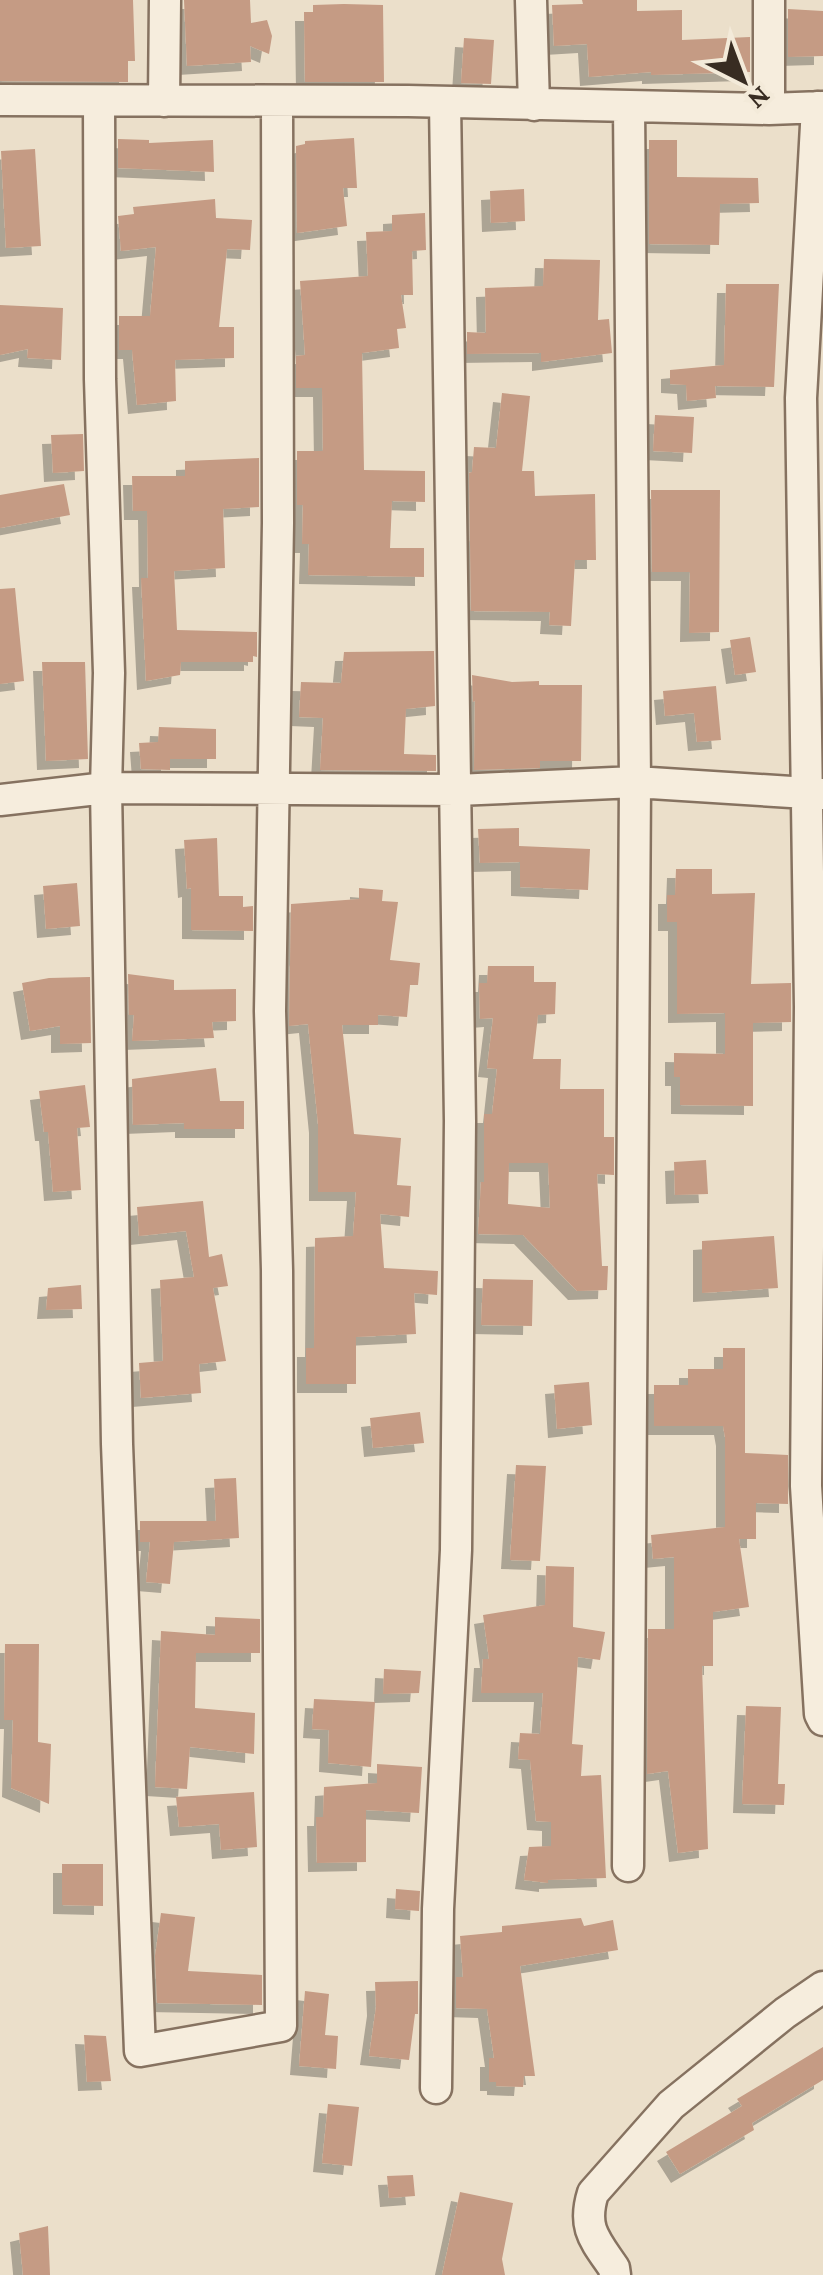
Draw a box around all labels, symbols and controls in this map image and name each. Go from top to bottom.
north arrow [693,30,793,130]
text: N [742,80,777,116]

